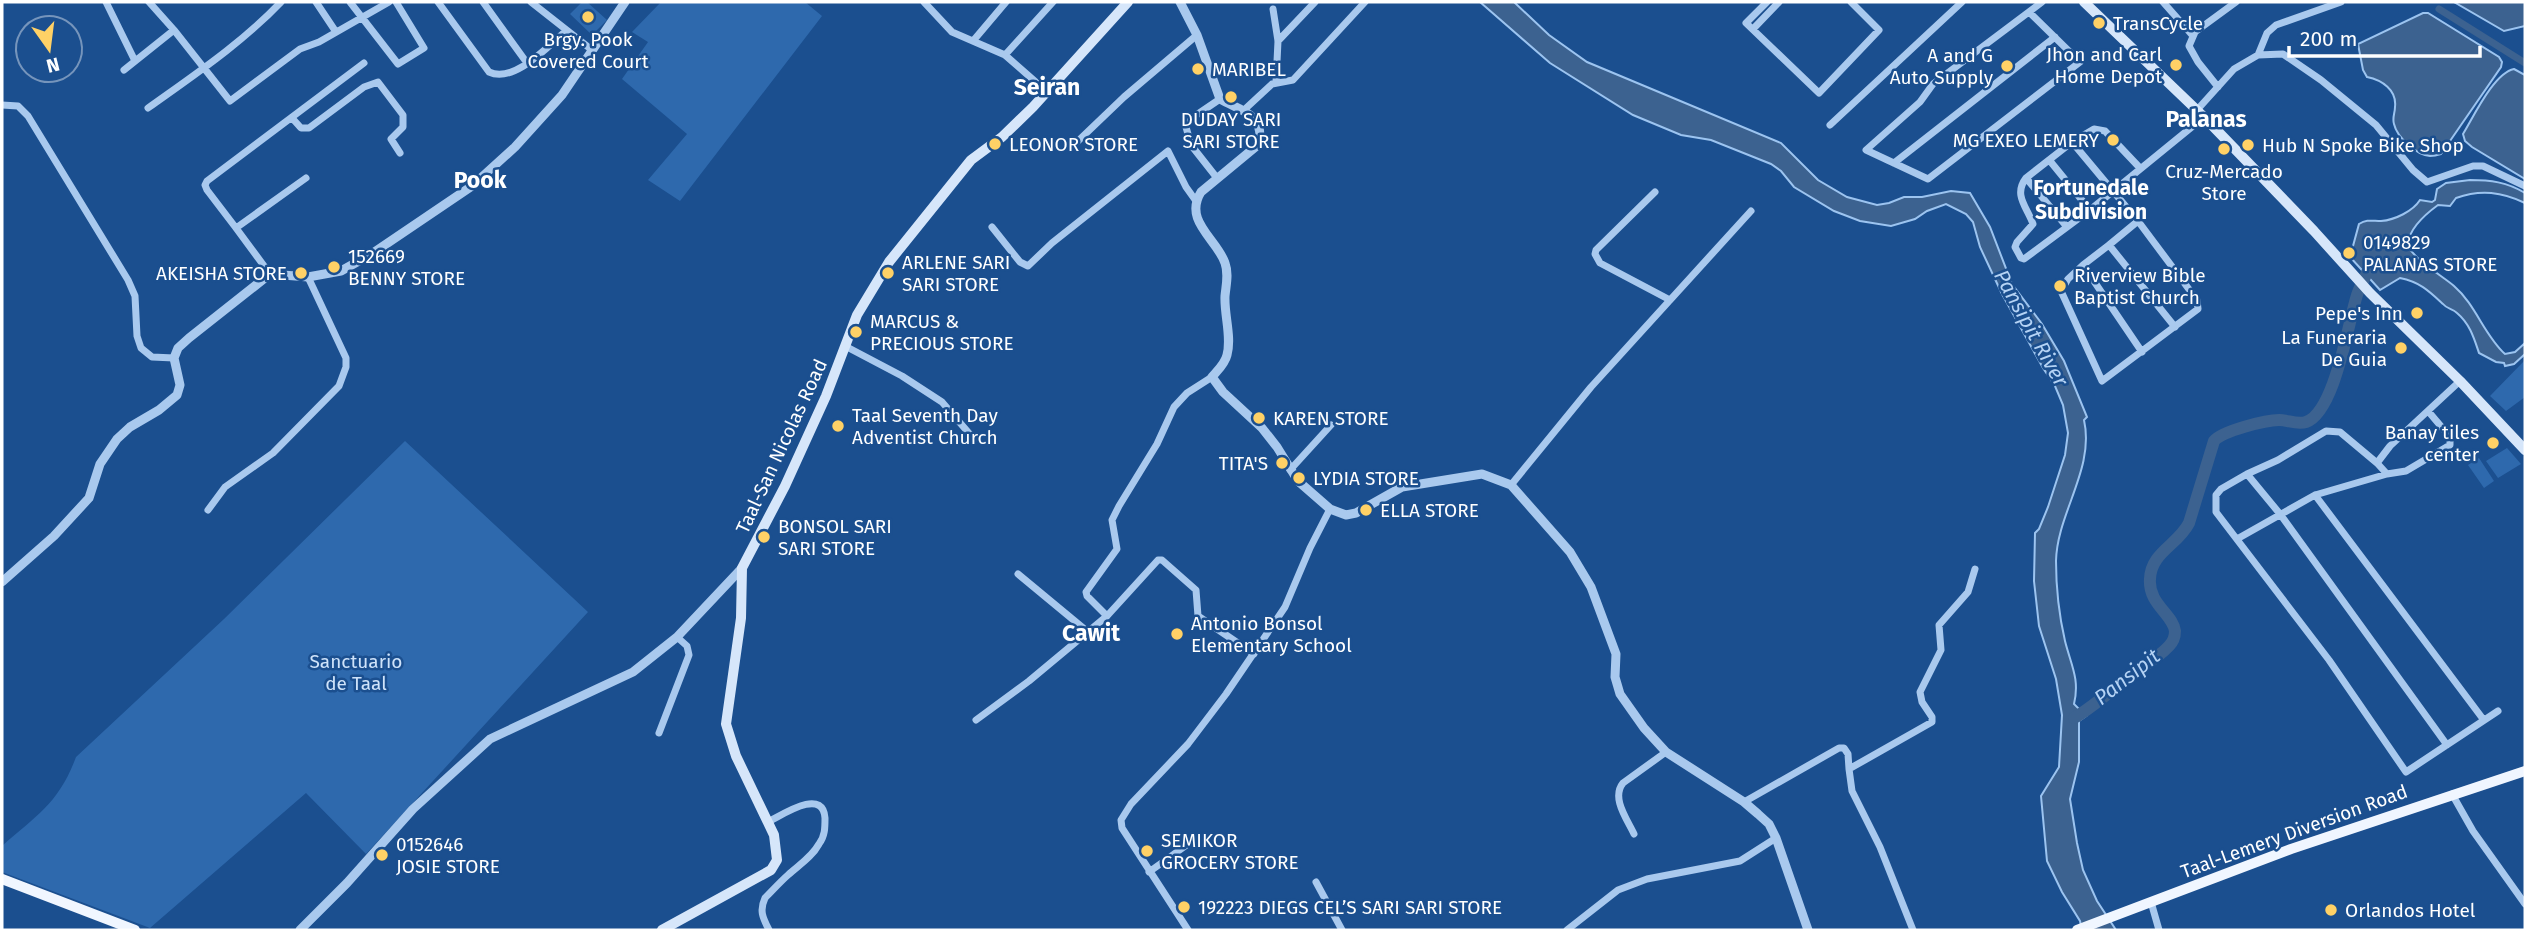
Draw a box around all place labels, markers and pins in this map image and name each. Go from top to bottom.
marker: Brgy. Pook Covered Court [580,9,596,25]
place label: TransCycle [2113,12,2203,35]
marker: TransCycle [2091,15,2107,31]
place label: Brgy. Pook Covered Court [527,28,649,73]
place label: Jhon and Carl Home Depot [2046,43,2162,88]
place label: A and G Auto Supply [1890,44,1994,89]
marker: Jhon and Carl Home Depot [2168,57,2184,73]
place label: MARIBEL [1212,58,1286,81]
marker: A and G Auto Supply [1999,58,2015,74]
marker: MARIBEL [1190,61,1206,77]
marker: DUDAY SARI SARI STORE [1223,89,1239,105]
place label: DUDAY SARI SARI STORE [1181,108,1281,153]
place label: MG EXEO LEMERY [1953,129,2100,152]
marker: MG EXEO LEMERY [2105,132,2121,148]
place label: LEONOR STORE [1009,133,1138,156]
place label: Hub N Spoke Bike Shop [2262,134,2464,157]
marker: LEONOR STORE [987,136,1003,152]
marker: Hub N Spoke Bike Shop [2240,137,2256,153]
marker: Cruz-Mercado Store [2216,141,2232,157]
place label: Cruz-Mercado Store [2165,160,2283,205]
place label: 0149829 PALANAS STORE [2363,231,2497,276]
place label: 152669 BENNY STORE [348,245,465,290]
marker: 0149829 PALANAS STORE [2341,245,2357,261]
place label: ARLENE SARI SARI STORE [902,251,1010,296]
marker: 152669 BENNY STORE [326,259,342,275]
place label: AKEISHA STORE [156,262,287,285]
place label: Riverview Bible Baptist Church [2074,264,2206,309]
marker: AKEISHA STORE [293,265,309,281]
marker: ARLENE SARI SARI STORE [880,265,896,281]
marker: Riverview Bible Baptist Church [2052,278,2068,294]
place label: Pepe's Inn [2315,302,2403,325]
marker: Pepe's Inn [2409,305,2425,321]
place label: MARCUS & PRECIOUS STORE [870,310,1014,355]
marker: MARCUS & PRECIOUS STORE [848,324,864,340]
place label: La Funeraria De Guia [2281,326,2387,371]
marker: La Funeraria De Guia [2393,340,2409,356]
place label: Taal Seventh Day Adventist Church [852,404,998,449]
place label: KAREN STORE [1273,407,1389,430]
marker: KAREN STORE [1251,410,1267,426]
marker: Taal Seventh Day Adventist Church [830,418,846,434]
place label: Banay tiles center [2385,421,2480,466]
marker: Banay tiles center [2485,435,2501,451]
place label: TITA'S [1219,452,1268,475]
marker: TITA'S [1274,455,1290,471]
place label: LYDIA STORE [1313,467,1419,490]
marker: LYDIA STORE [1291,470,1307,486]
place label: ELLA STORE [1380,499,1479,522]
marker: ELLA STORE [1358,502,1374,518]
place label: BONSOL SARI SARI STORE [778,515,892,560]
marker: BONSOL SARI SARI STORE [756,529,772,545]
place label: Antonio Bonsol Elementary School [1191,612,1352,657]
marker: Antonio Bonsol Elementary School [1169,626,1185,642]
place label: SEMIKOR GROCERY STORE [1161,829,1299,874]
place label: 0152646 JOSIE STORE [396,833,500,878]
marker: SEMIKOR GROCERY STORE [1139,843,1155,859]
marker: 0152646 JOSIE STORE [374,847,390,863]
place label: 192223 DIEGS CEL’S SARI SARI STORE [1198,896,1502,919]
marker: 192223 DIEGS CEL’S SARI SARI STORE [1176,899,1192,915]
place label: Orlandos Hotel [2345,899,2476,922]
marker: Orlandos Hotel [2323,902,2339,918]

